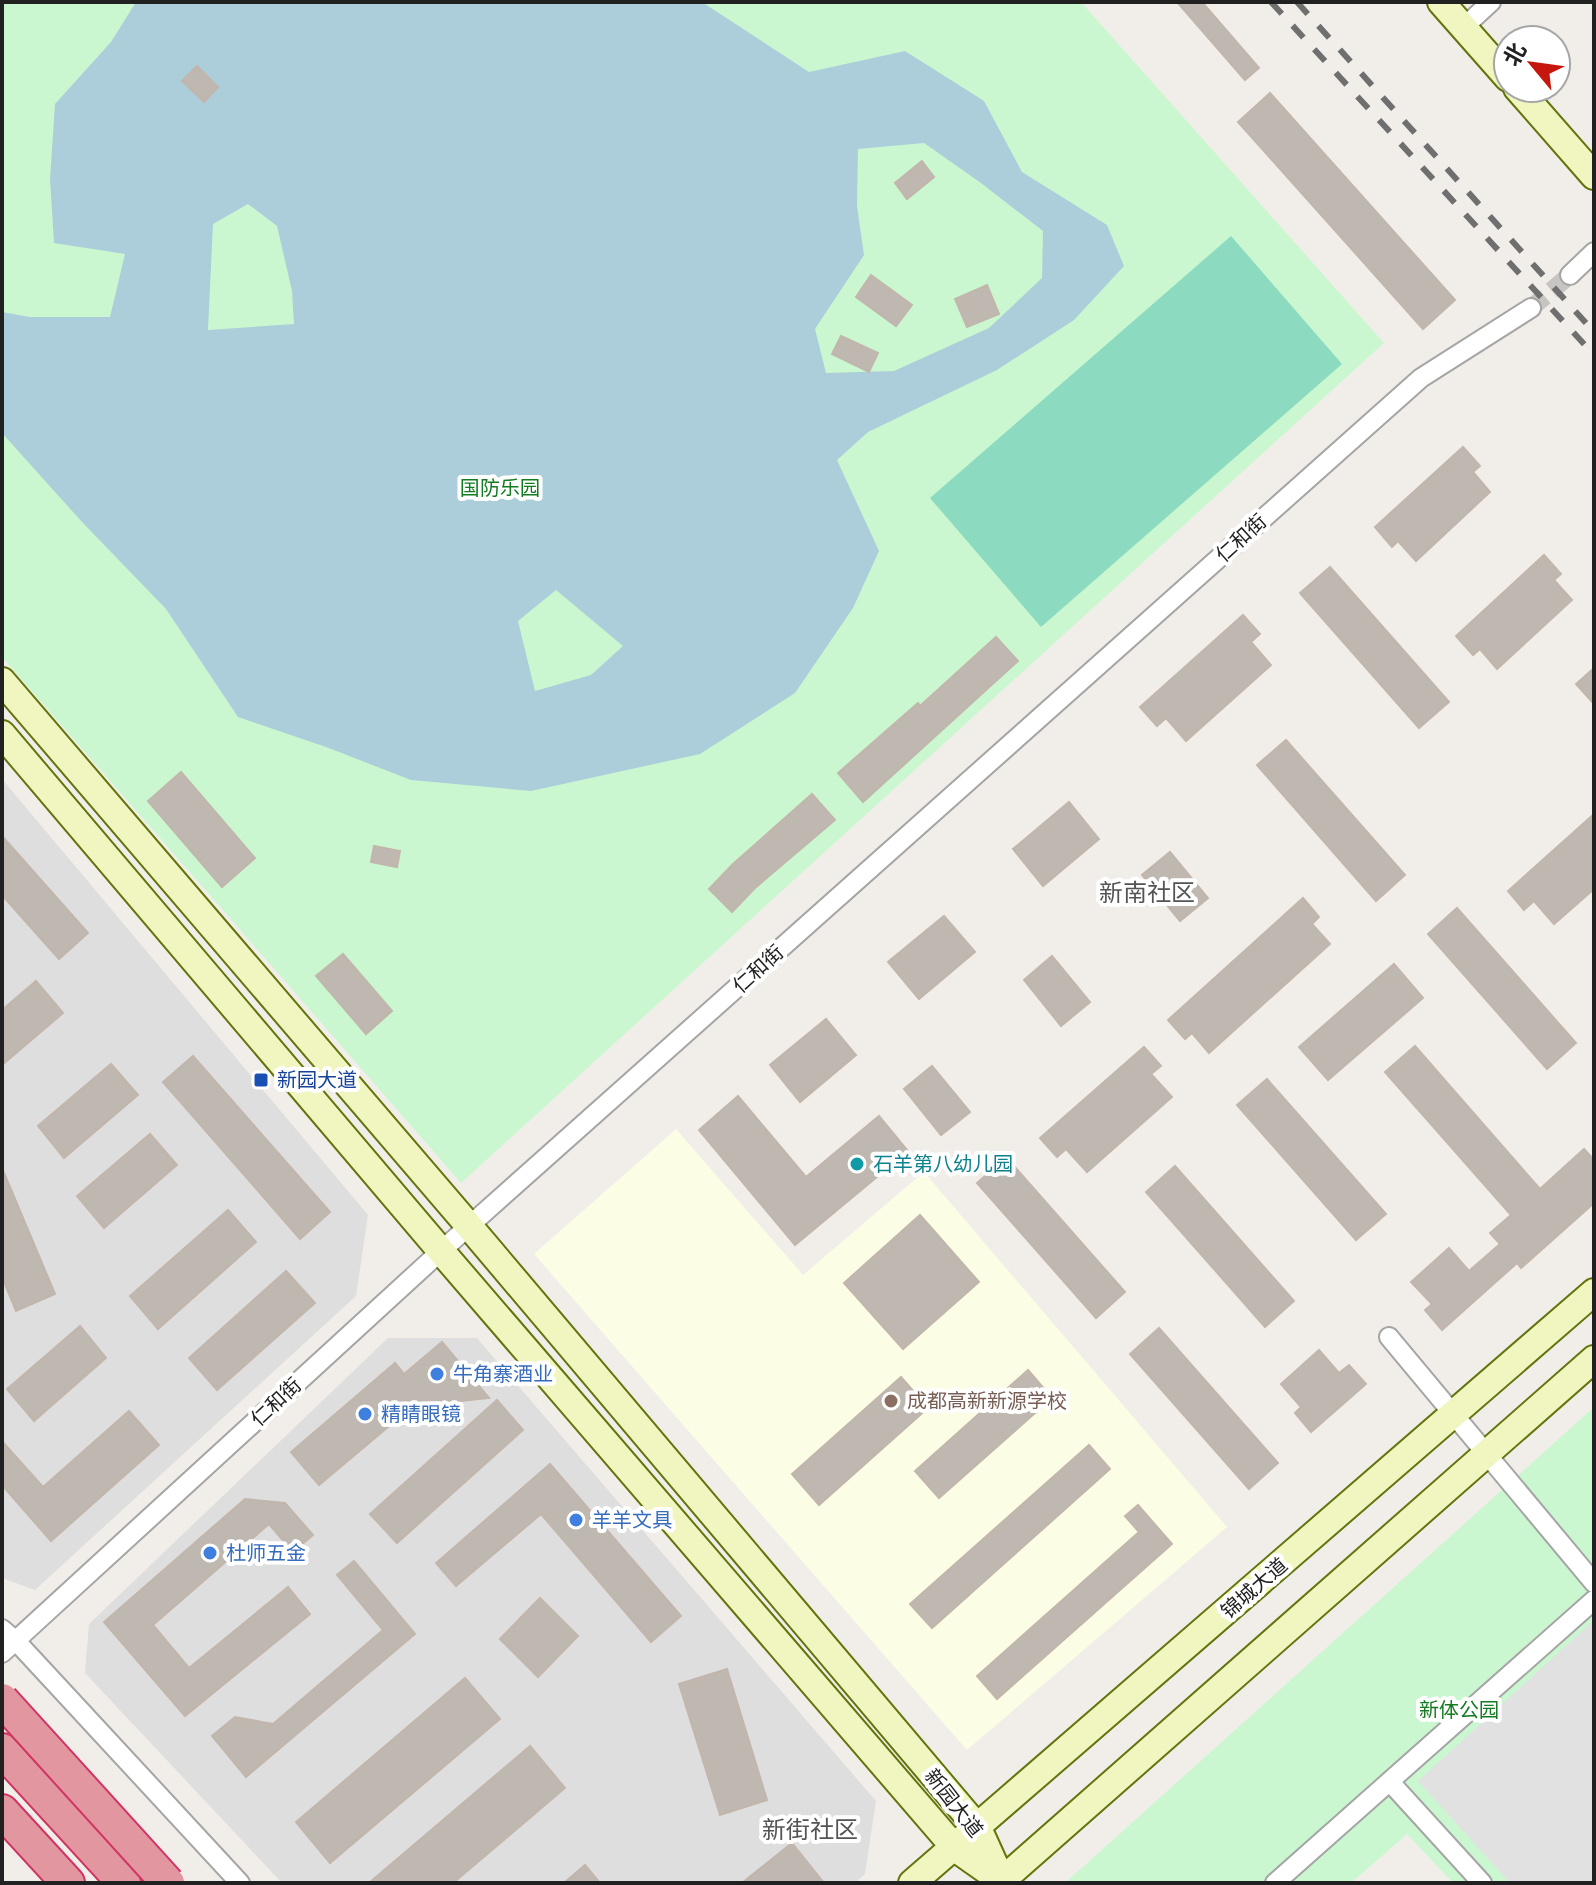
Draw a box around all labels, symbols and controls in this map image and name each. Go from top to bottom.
north arrow [1492,24,1572,104]
text: 北 [1498,38,1532,71]
park label: 国防乐园 [460,476,540,500]
street label: 仁和街 [1211,509,1271,567]
district label: 新南社区 [1099,879,1195,907]
street label: 仁和街 [728,940,788,998]
place label: 新园大道 [277,1068,357,1092]
marker: 新园大道 [252,1071,270,1089]
place label: 石羊第八幼儿园 [873,1152,1013,1176]
marker: 石羊第八幼儿园 [848,1155,866,1173]
place label: 牛角寨酒业 [453,1362,553,1386]
marker: 牛角寨酒业 [428,1365,446,1383]
street label: 仁和街 [246,1373,306,1431]
place label: 成都高新新源学校 [907,1389,1067,1413]
marker: 成都高新新源学校 [882,1392,900,1410]
place label: 精睛眼镜 [381,1402,461,1426]
marker: 精睛眼镜 [356,1405,374,1423]
place label: 羊羊文具 [592,1508,672,1532]
marker: 羊羊文具 [567,1511,585,1529]
place label: 杜师五金 [226,1541,306,1565]
marker: 杜师五金 [201,1544,219,1562]
street label: 锦城大道 [1216,1553,1292,1623]
park label: 新体公园 [1419,1698,1499,1722]
street label: 新园大道 [920,1764,988,1842]
district label: 新街社区 [762,1816,858,1844]

